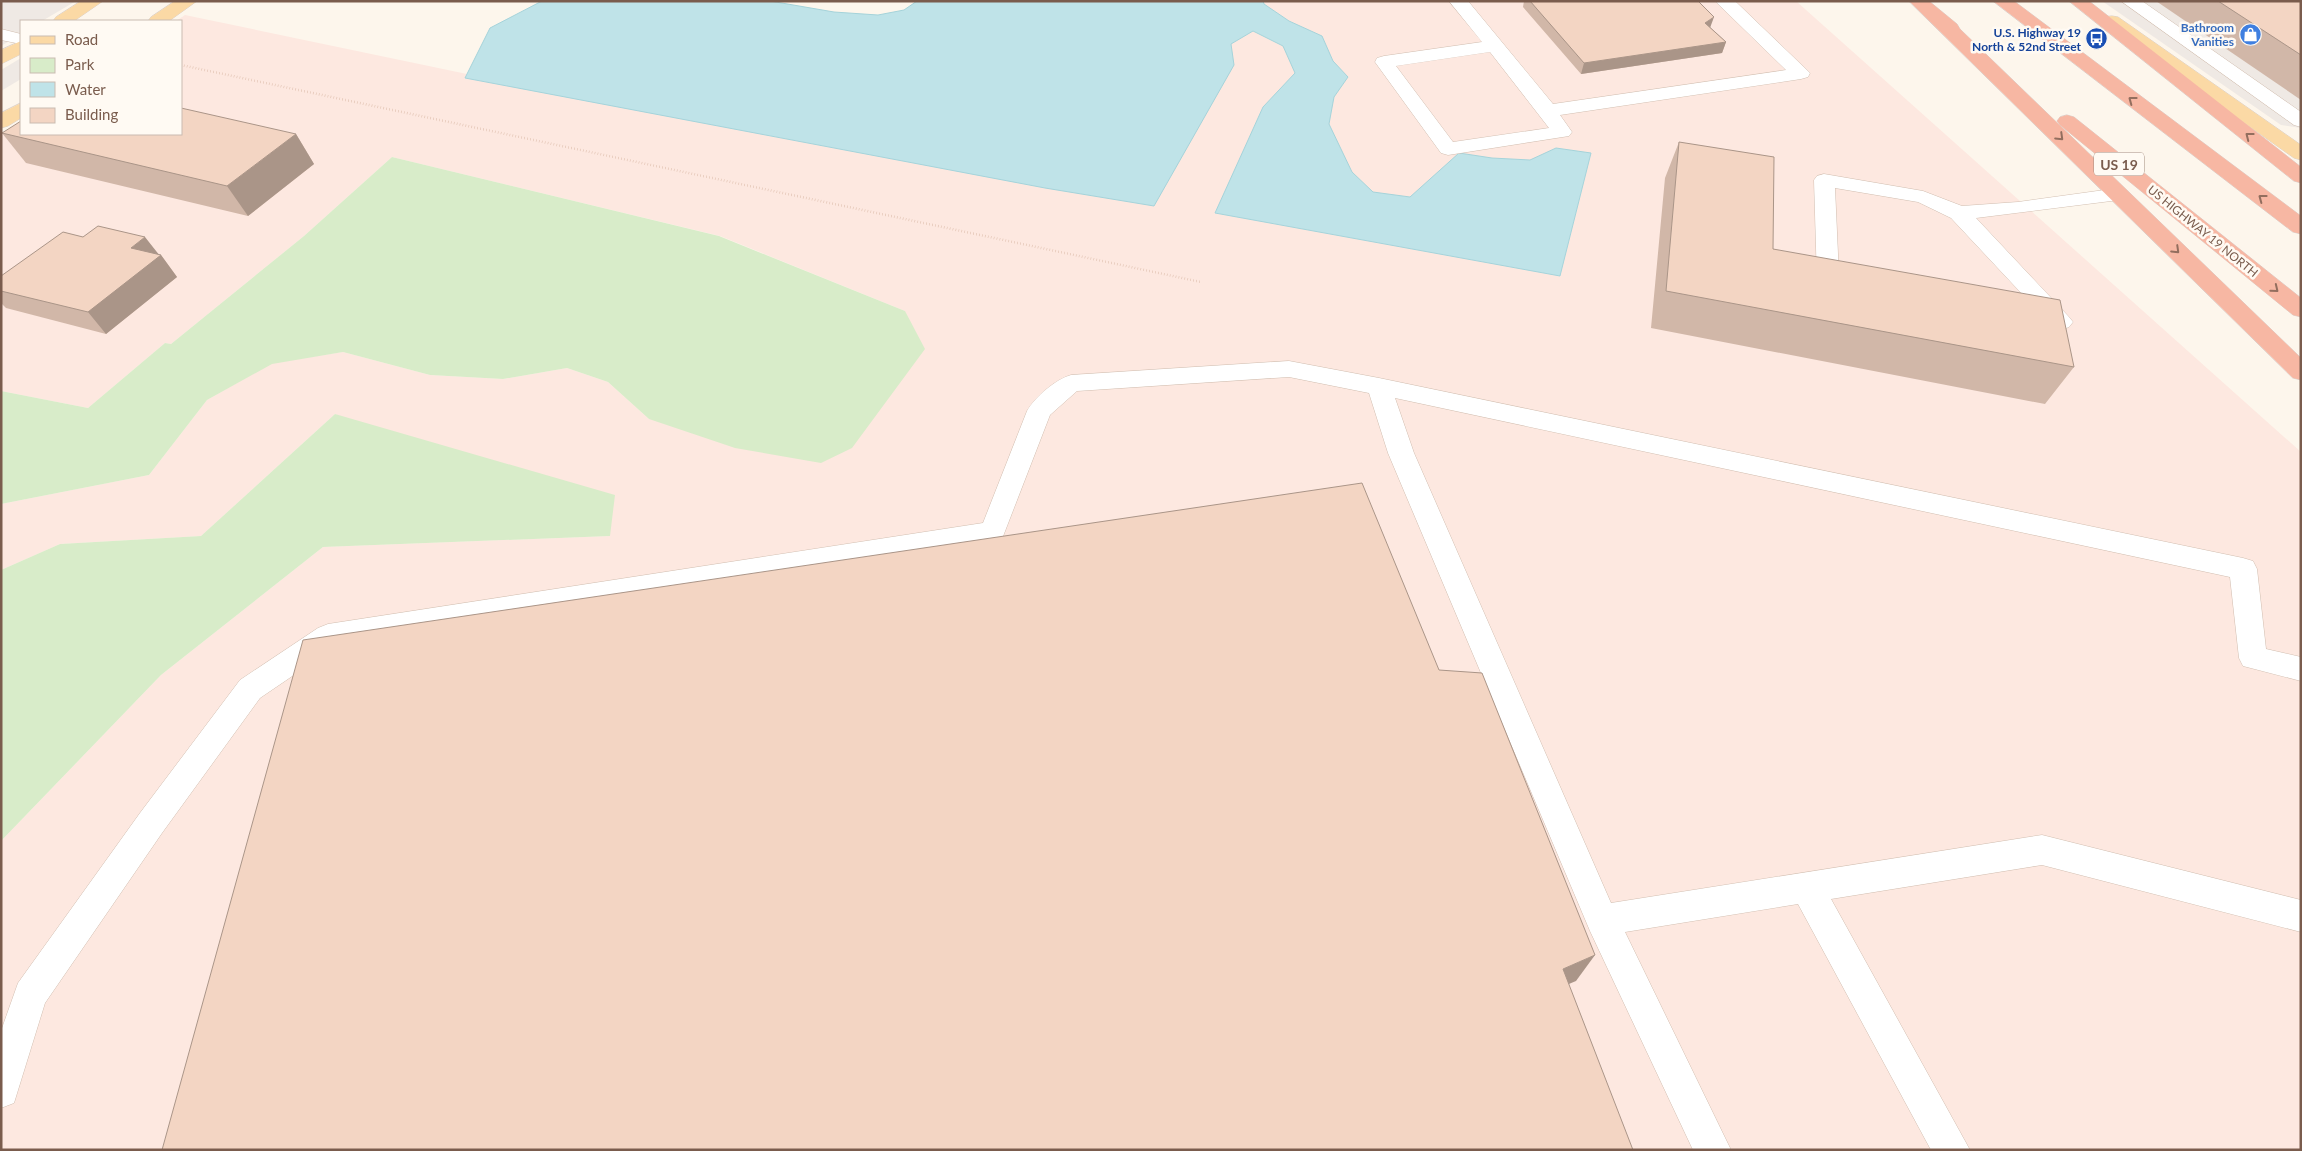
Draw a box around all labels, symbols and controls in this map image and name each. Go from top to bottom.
legend [20,20,182,135]
place label: Bathroom Vanities [2181,20,2234,49]
shop icon: Bathroom Vanities [2238,22,2262,46]
place label: U.S. Highway 19 North & 52nd Street [1972,25,2082,54]
bus stop icon: U.S. Highway 19 North & 52nd Street [2085,27,2109,51]
text: Road [65,30,98,48]
text: Park [65,55,95,73]
text: Water [65,80,106,98]
one-way arrow [2128,97,2138,106]
text: Building [65,105,118,123]
one-way arrow [2054,131,2063,140]
one-way arrow [2246,134,2255,142]
road number: US 19 [2094,152,2144,175]
street label: US HIGHWAY 19 NORTH [2145,182,2261,280]
one-way arrow [2258,195,2268,204]
one-way arrow [2170,244,2179,253]
one-way arrow [2269,284,2278,292]

